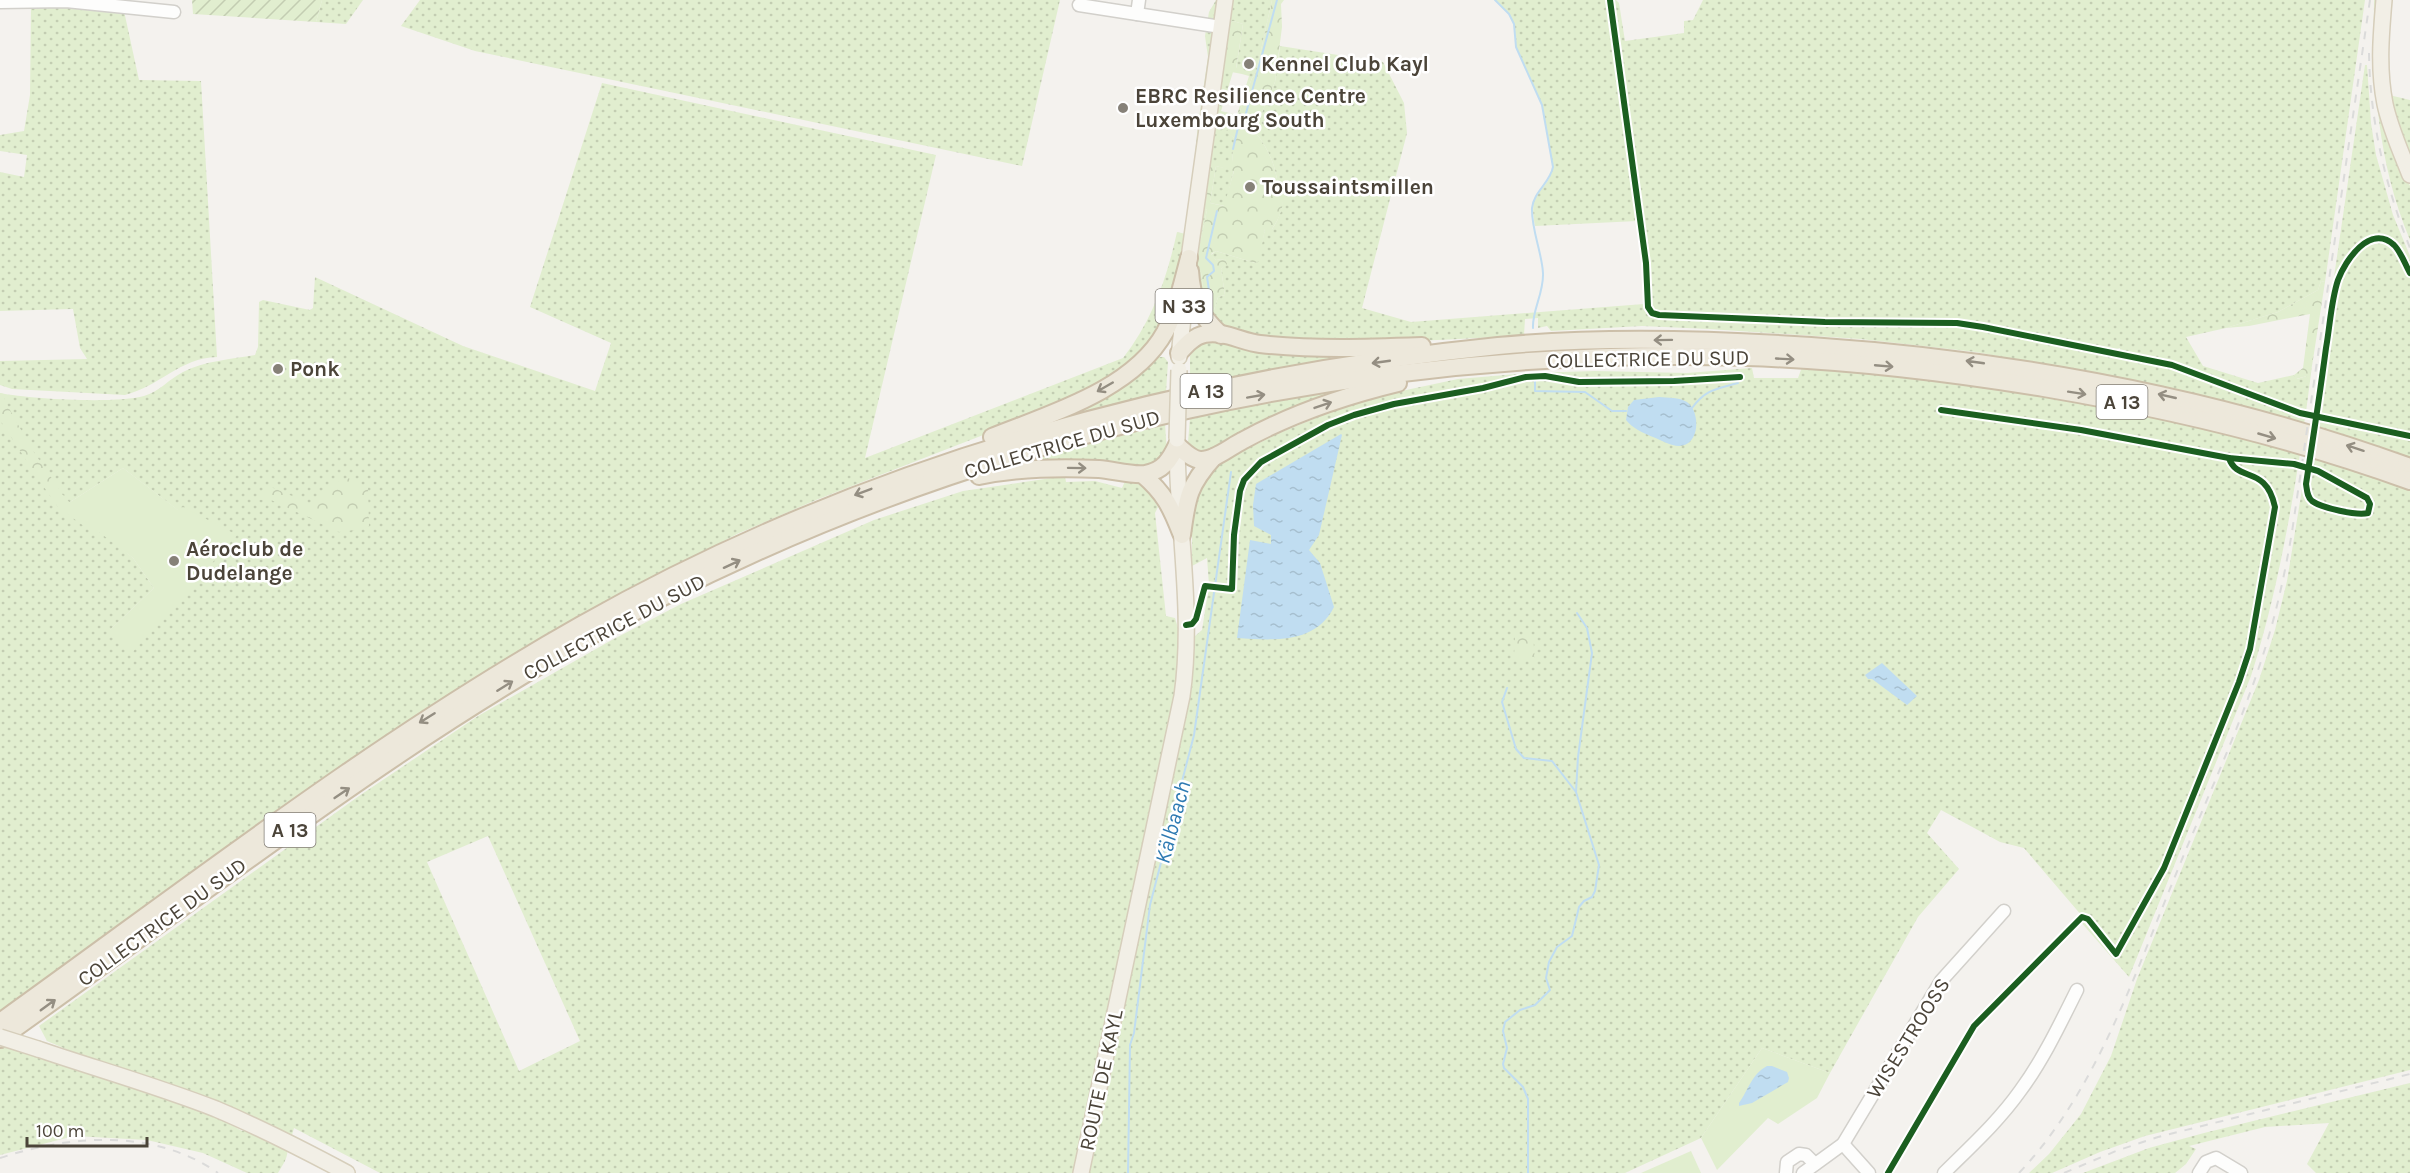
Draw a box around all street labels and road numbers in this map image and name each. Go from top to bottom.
road number: N 33 [1156,289,1212,323]
street label: COLLECTRICE DU SUD [1547,345,1749,373]
road number: A 13 [1180,374,1232,408]
road number: A 13 [2096,385,2148,419]
street label: COLLECTRICE DU SUD [961,405,1163,483]
street label: COLLECTRICE DU SUD [519,569,709,685]
road number: A 13 [264,813,316,847]
street label: COLLECTRICE DU SUD [73,853,251,991]
street label: WISESTROOSS [1861,973,1955,1103]
street label: ROUTE DE KAYL [1074,1007,1128,1153]

